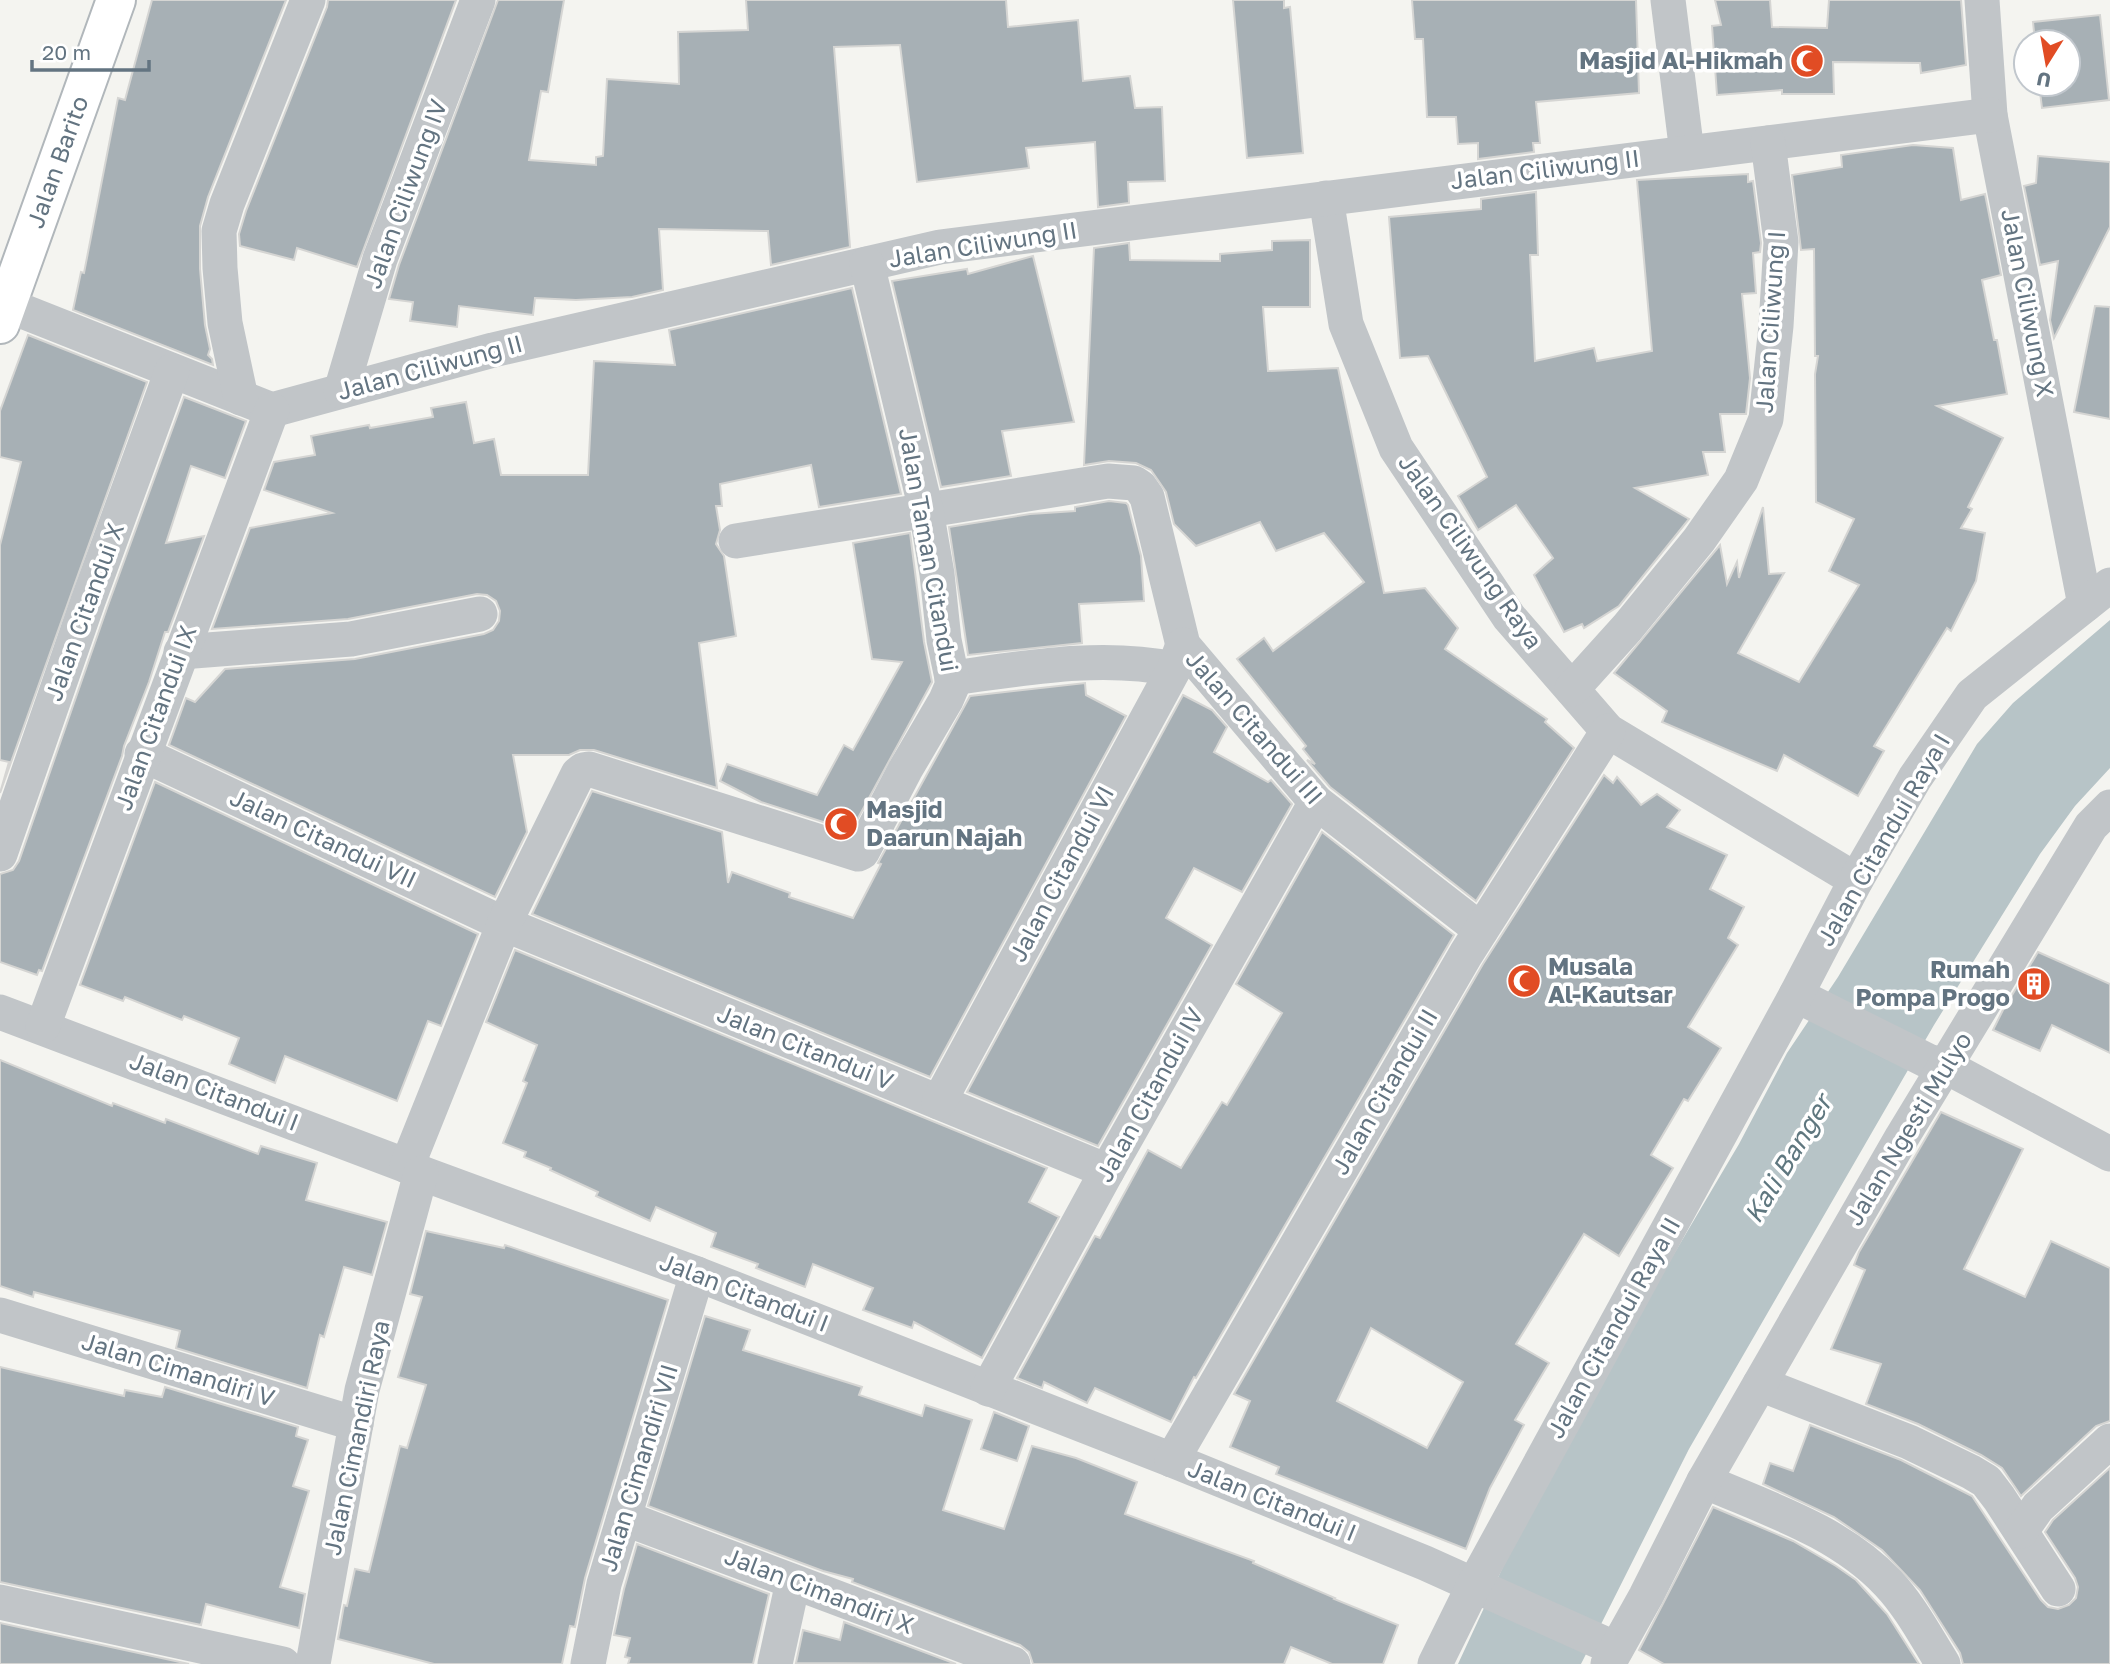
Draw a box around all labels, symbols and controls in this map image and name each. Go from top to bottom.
scale bar [32,28,149,72]
north arrow [2012,28,2082,98]
text: 20 m [42,39,91,65]
mosque icon: Masjid Al-Hikmah [1788,42,1826,80]
place label: Masjid Al-Hikmah [1579,45,1783,74]
text: U [2035,68,2053,93]
street label: Jalan Barito [20,92,94,232]
street label: Jalan Ciliwung IV [357,95,452,292]
street label: Jalan Ciliwung II [1449,143,1641,194]
street label: Jalan Ciliwung X [1996,206,2061,399]
street label: Jalan Ciliwung II [887,214,1079,273]
street label: Jalan Ciliwung I [1749,230,1790,414]
street label: Jalan Ciliwung II [334,328,525,405]
street label: Jalan Taman Citandui [894,426,965,674]
street label: Jalan Ciliwung Raya [1393,448,1549,654]
street label: Jalan Citandui X [38,518,129,704]
street label: Jalan Citandui IX [108,621,202,814]
street label: Jalan Citandui III [1181,644,1330,810]
street label: Jalan Citandui Raya I [1810,728,1955,951]
street label: Jalan Citandui VI [1002,780,1119,966]
street label: Jalan Citandui VII [226,782,421,894]
place label: Masjid Daarun Najah [866,794,1022,851]
mosque icon: Masjid Daarun Najah [822,805,860,843]
place label: Musala Al-Kautsar [1548,951,1673,1008]
place label: Rumah Pompa Progo [1855,954,2010,1011]
mosque icon: Musala Al-Kautsar [1505,962,1543,1000]
building icon: Rumah Pompa Progo [2015,965,2053,1003]
street label: Jalan Citandui V [713,998,898,1095]
street label: Jalan Citandui IV [1089,1002,1209,1187]
street label: Jalan Citandui II [1325,1003,1443,1179]
street label: Jalan Ngesti Mulyo [1839,1026,1977,1230]
street label: Jalan Citandui I [126,1045,303,1136]
water label: Kali Banger [1737,1086,1840,1228]
street label: Jalan Citandui Raya II [1540,1212,1685,1443]
street label: Jalan Citandui I [656,1246,833,1337]
street label: Jalan Cimandiri Raya [316,1317,395,1558]
street label: Jalan Cimandiri V [78,1325,278,1412]
street label: Jalan Cimandiri VII [592,1360,683,1575]
street label: Jalan Citandui I [1184,1453,1361,1547]
street label: Jalan Cimandiri X [721,1540,918,1639]

